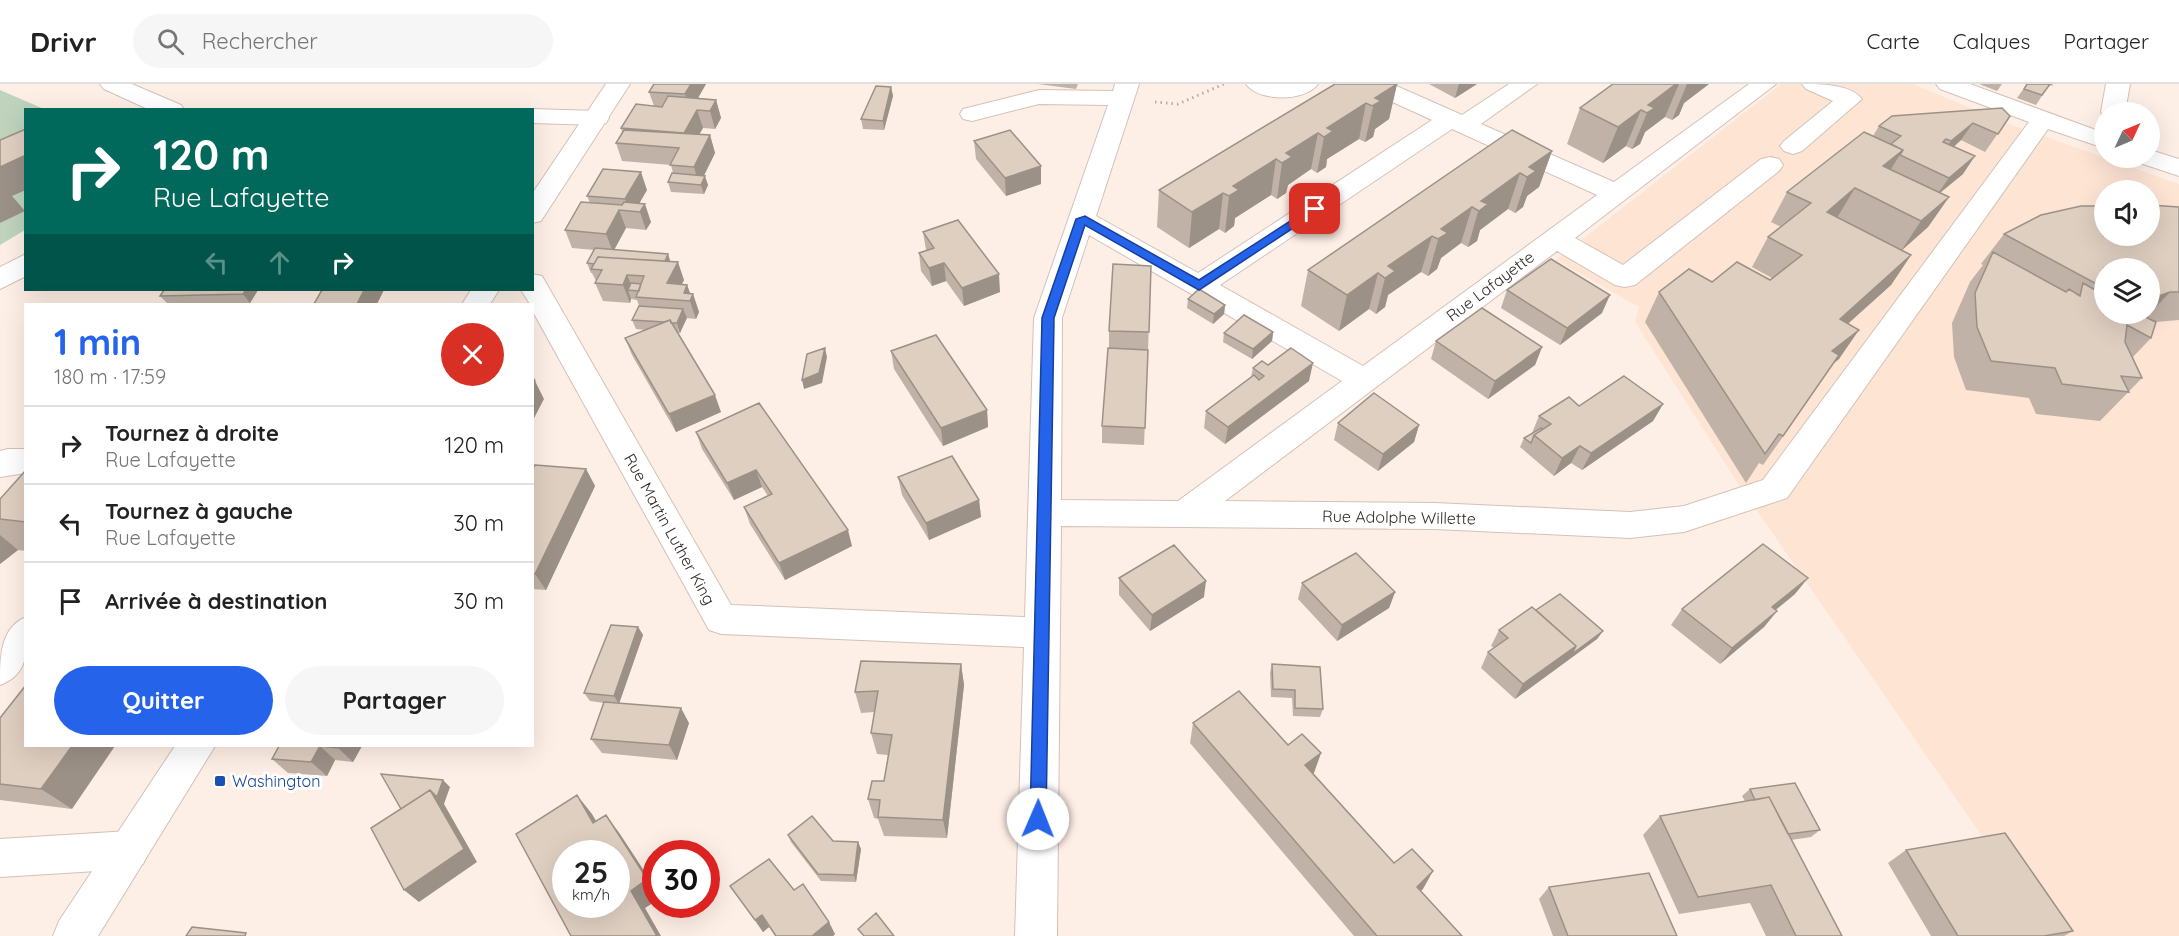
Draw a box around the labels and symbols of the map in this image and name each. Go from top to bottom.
north arrow [2094,102,2160,168]
pin [1289,183,1340,234]
street label: Rue Lafayette [1442,247,1538,325]
street label: Rue Martin Luther King [620,450,720,608]
street label: Rue Adolphe Willette [1322,506,1476,528]
place label: Washington [232,771,321,791]
marker: Washington [213,774,227,788]
position arrow [1006,787,1070,851]
speed limit sign: 30 [642,840,720,918]

